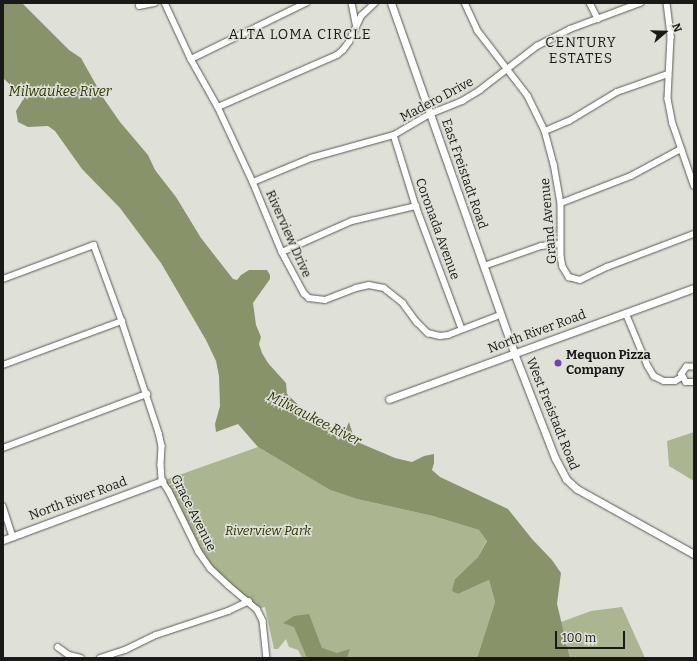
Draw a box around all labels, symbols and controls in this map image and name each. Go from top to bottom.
north arrow [645,12,685,52]
text: N [669,22,684,34]
district label: ALTA LOMA CIRCLE [229,27,371,43]
district label: CENTURY ESTATES [545,35,617,68]
street label: Madero Drive [398,74,476,126]
water label: Milwaukee River [9,84,111,100]
street label: East Freistadt Road [438,117,490,231]
street label: Coronada Avenue [411,176,463,282]
street label: Grand Avenue [537,177,561,265]
street label: Riverview Drive [262,188,314,280]
street label: North River Road [486,307,588,357]
place label: Mequon Pizza Company [566,348,651,379]
street label: West Freistadt Road [522,355,582,473]
marker: Mequon Pizza Company [553,358,563,368]
water label: Milwaukee River [264,388,364,450]
street label: Grace Avenue [167,472,219,554]
street label: North River Road [27,474,129,524]
park label: Riverview Park [225,523,311,539]
scale bar [557,623,627,649]
text: 100 m [562,631,596,645]

